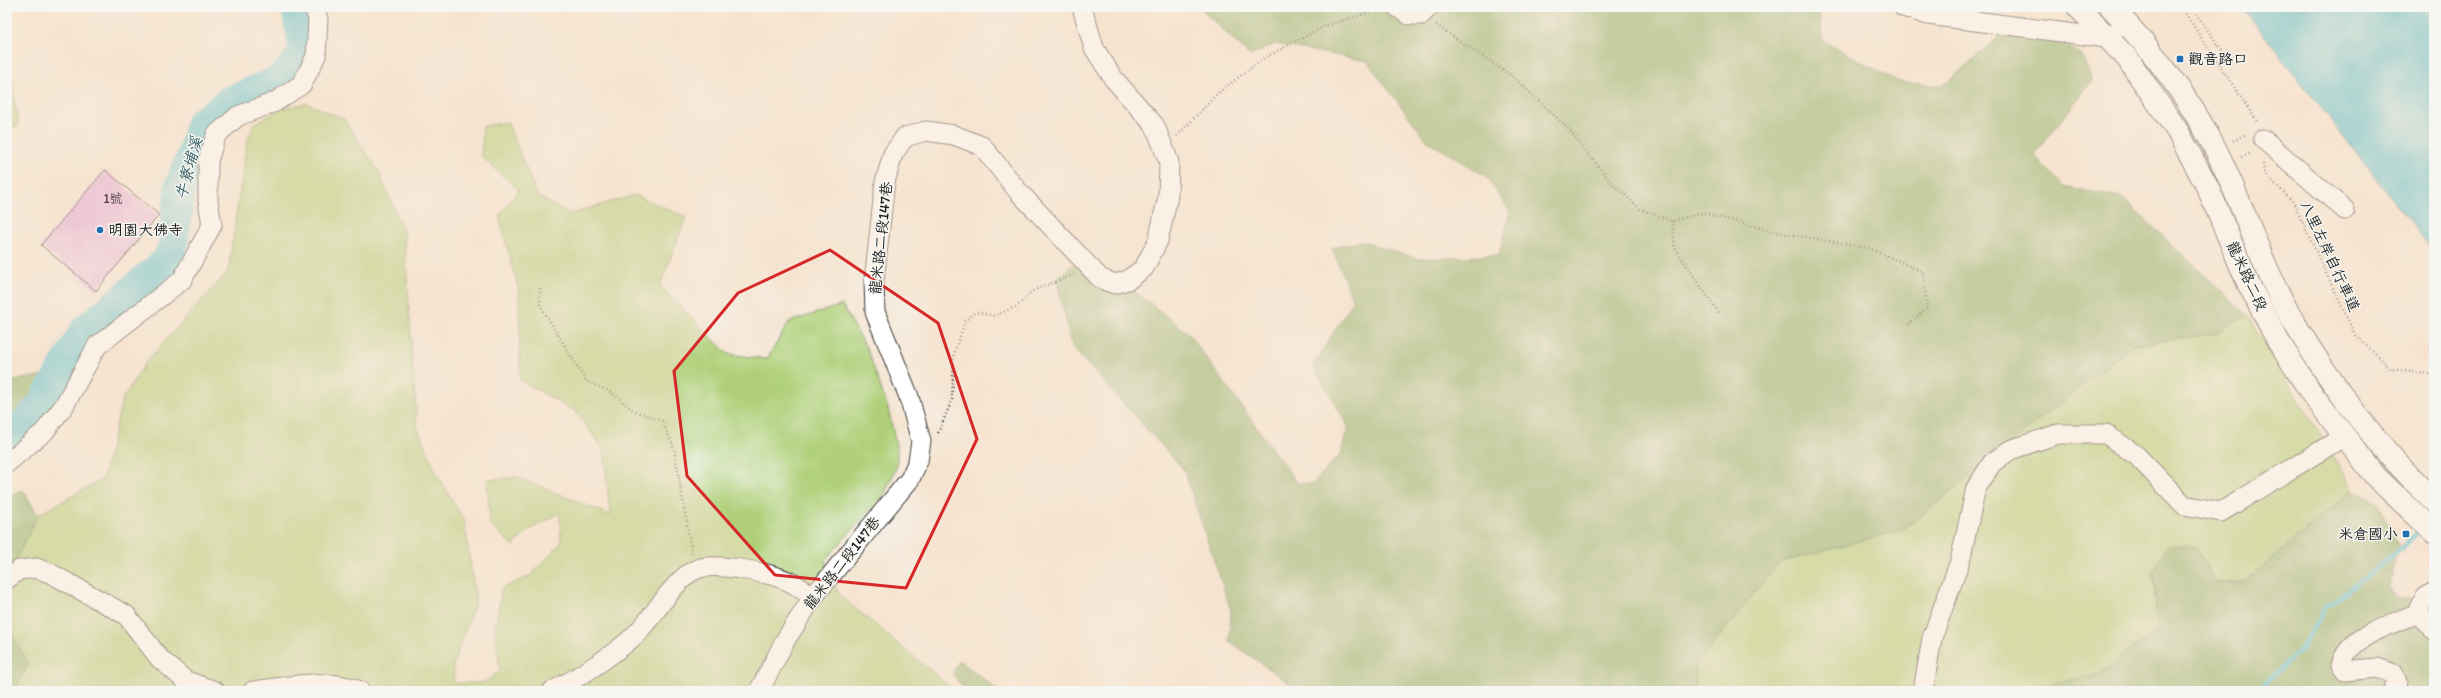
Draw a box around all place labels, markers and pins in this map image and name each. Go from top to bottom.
place label: 觀音路口 [2188,50,2248,68]
marker: 觀音路口 [2175,54,2185,64]
place label: 明園大佛寺 [108,221,183,239]
marker: 明園大佛寺 [95,225,105,235]
place label: 米倉國小 [2338,525,2398,543]
marker: 米倉國小 [2401,529,2411,539]

